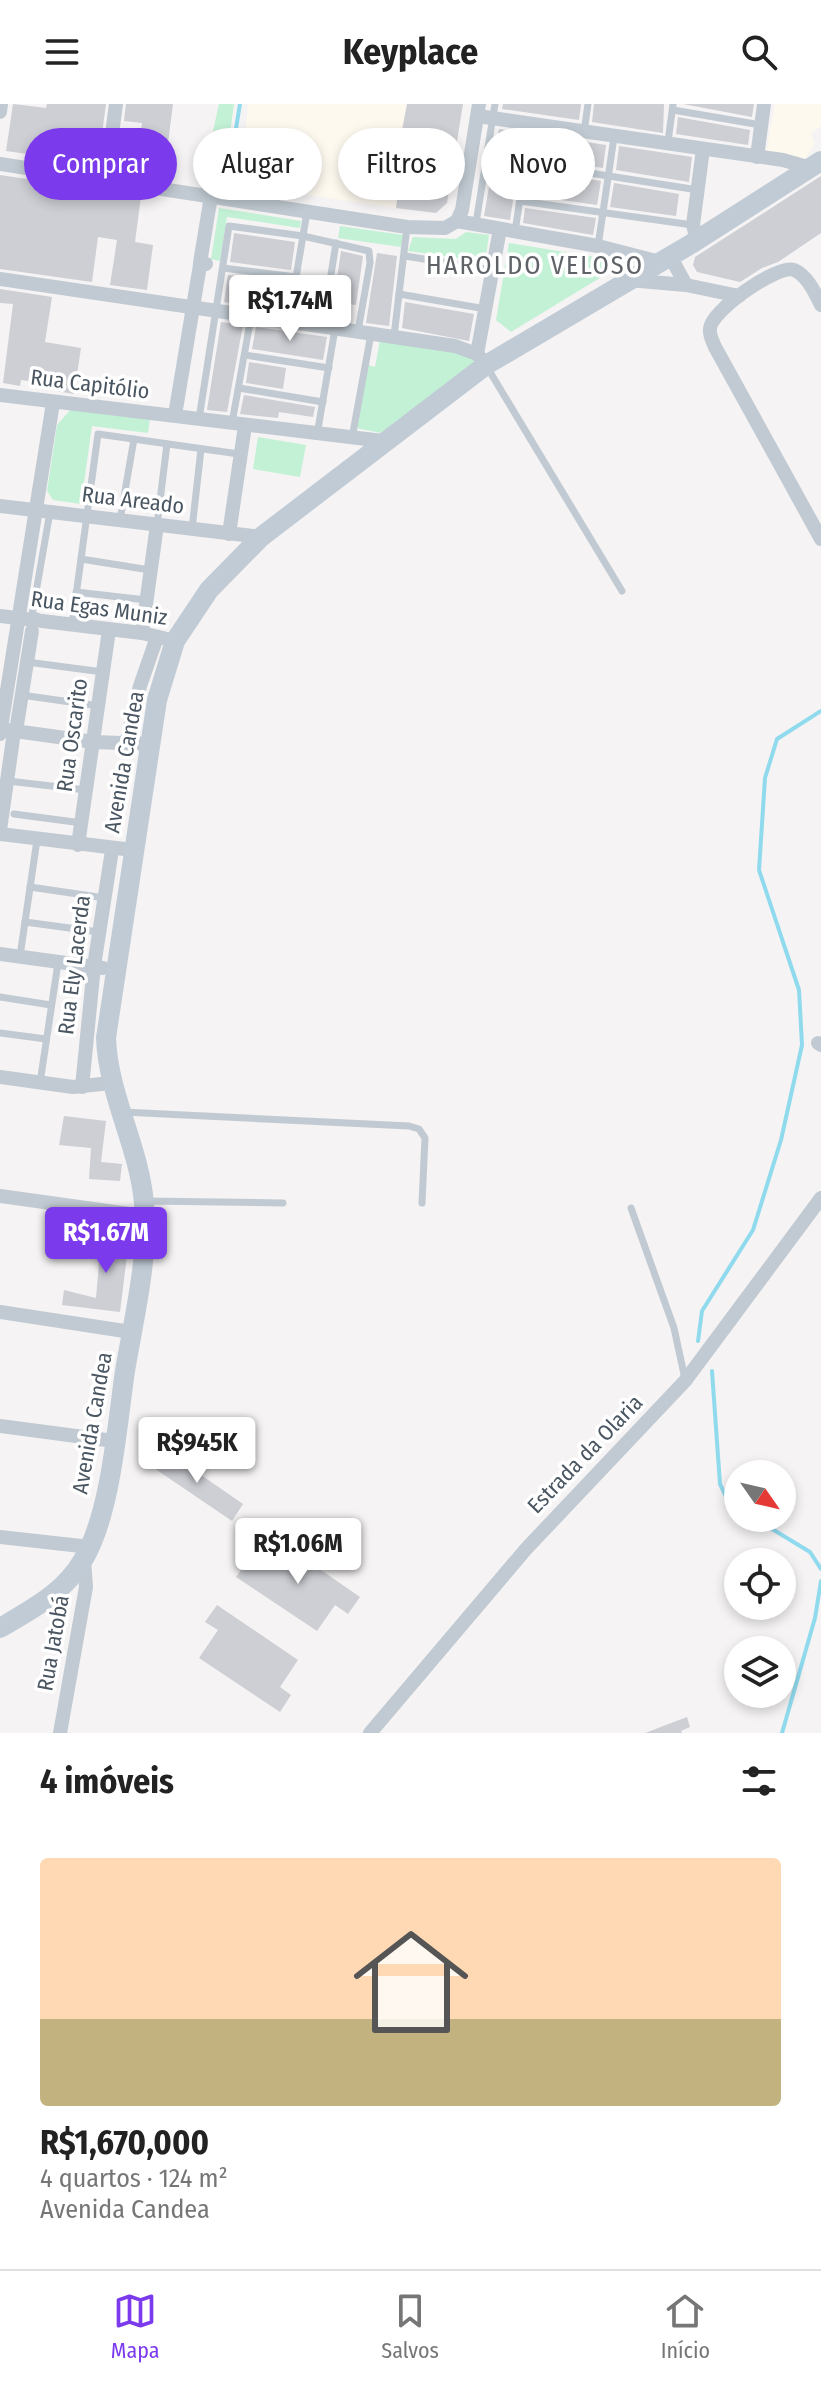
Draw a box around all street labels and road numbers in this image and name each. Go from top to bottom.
street label: Rua Capitólio [29,363,151,405]
street label: Rua Areado [80,480,186,520]
street label: Rua Egas Muniz [29,585,169,631]
street label: Rua Oscarito [51,677,93,793]
street label: Avenida Candea [98,689,150,835]
street label: Rua Ely Lacerda [52,894,96,1036]
street label: Avenida Candea [66,1350,118,1496]
street label: Estrada da Olaria [522,1389,648,1519]
street label: Rua Jatobá [31,1593,75,1693]

